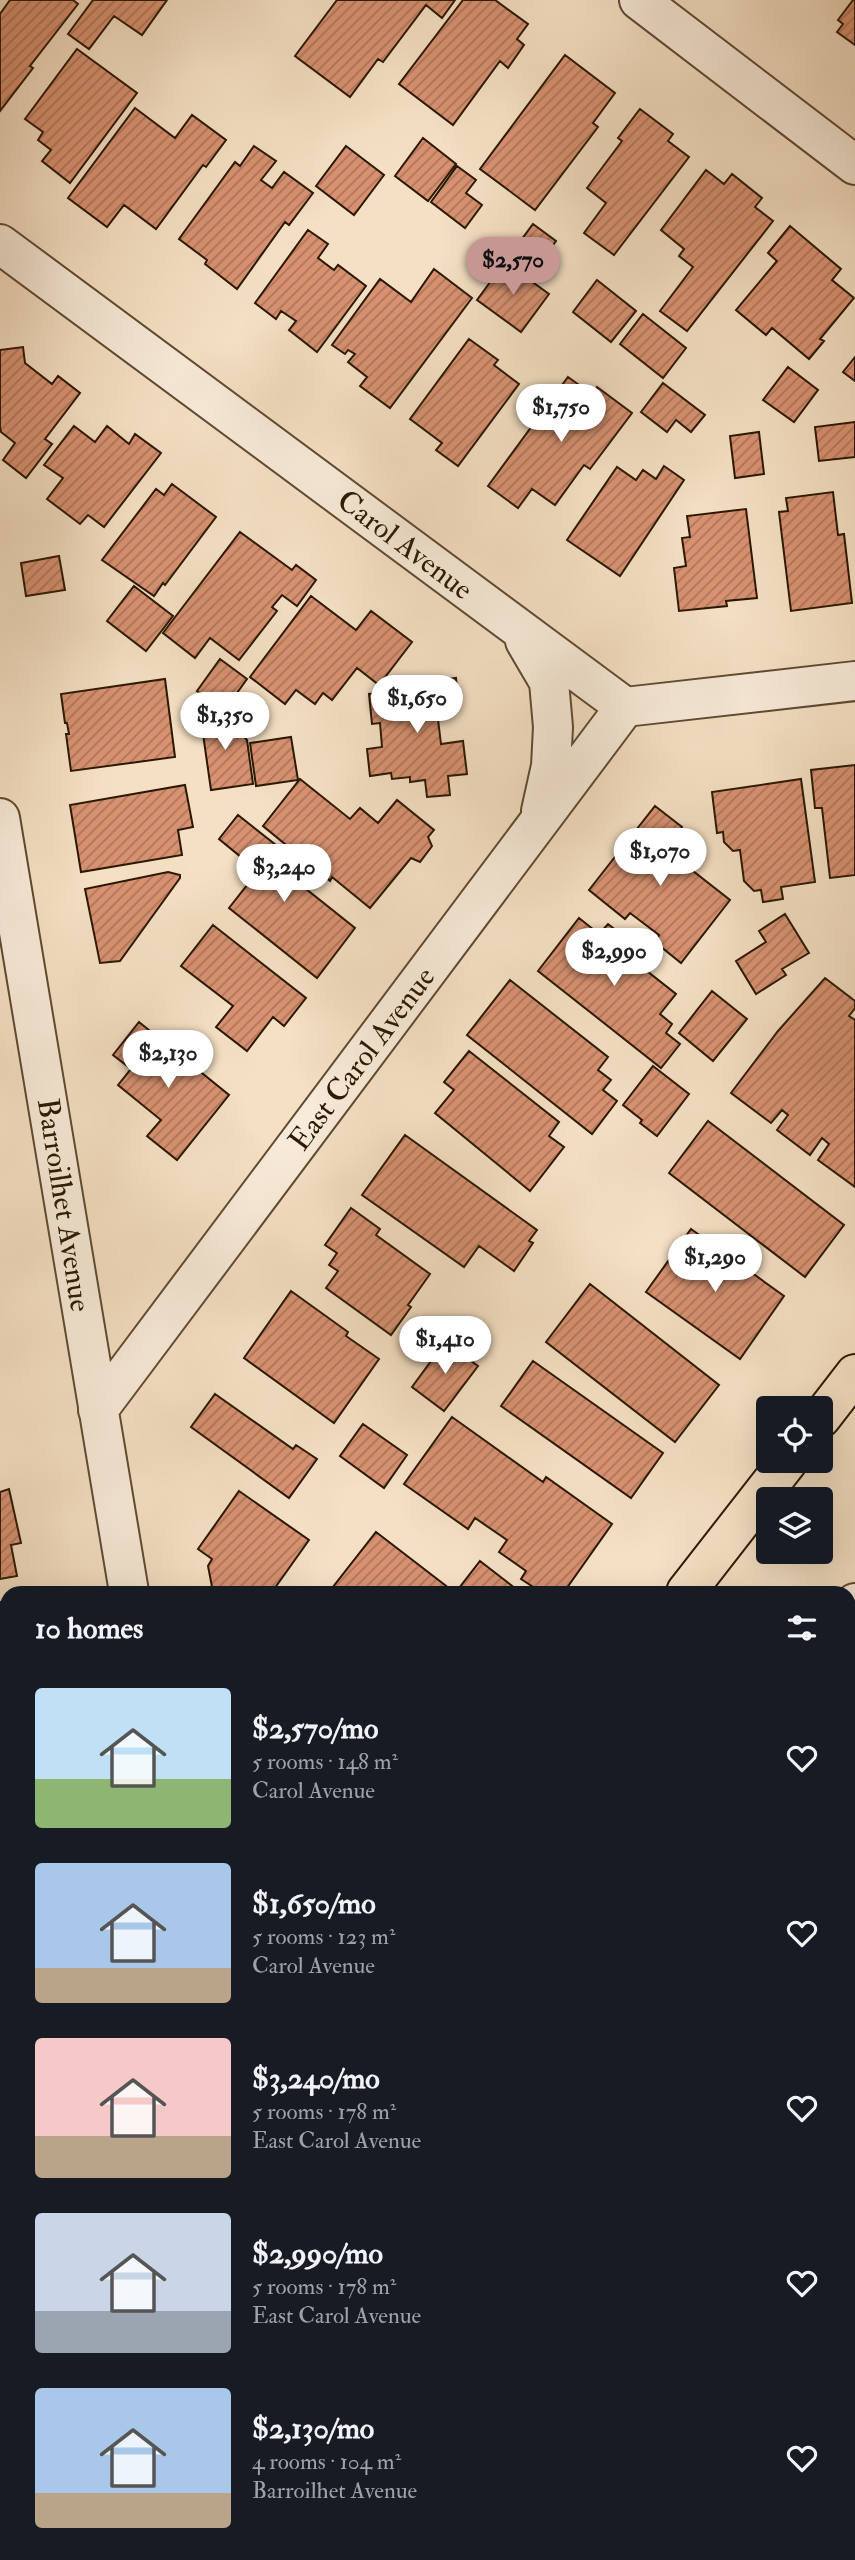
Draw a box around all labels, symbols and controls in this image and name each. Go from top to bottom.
pin: $2,570 [456,238,570,297]
text: $2,570 [482,245,544,274]
pin: $1,750 [504,384,618,444]
text: $1,750 [532,392,590,421]
street label: Carol Avenue [330,482,480,608]
pin: $1,650 [360,676,474,735]
text: $1,650 [387,683,447,712]
pin: $1,350 [168,692,282,752]
text: $1,350 [196,700,254,729]
pin: $1,070 [603,828,717,888]
text: $1,070 [630,836,690,865]
pin: $3,240 [227,844,341,904]
text: $3,240 [252,852,316,881]
pin: $2,990 [557,928,671,988]
text: $2,990 [581,936,647,965]
street label: East Carol Avenue [281,960,443,1158]
pin: $2,130 [111,1030,225,1090]
text: $2,130 [139,1038,197,1067]
street label: Barroilhet Avenue [29,1096,99,1314]
pin: $1,290 [658,1234,772,1294]
text: $1,290 [684,1242,746,1271]
pin: $1,410 [388,1316,502,1376]
text: $1,410 [415,1324,475,1353]
map controls [756,1396,833,1564]
button: locate [756,1396,833,1473]
button: layers [756,1487,833,1564]
icon: filters [783,1609,821,1647]
text: 10 homes [35,1610,143,1647]
text: $2,570/mo [252,1710,378,1747]
icon: home [91,1716,175,1800]
icon: heart [783,1739,821,1777]
text: 5 rooms · 148 m² [252,1747,398,1776]
text: Carol Avenue [252,1776,375,1805]
text: $1,650/mo [252,1885,376,1922]
icon: home [91,1891,175,1975]
icon: heart [783,1914,821,1952]
text: 5 rooms · 123 m² [252,1922,395,1951]
text: Carol Avenue [252,1951,375,1980]
text: $3,240/mo [252,2060,380,2097]
icon: home [91,2066,175,2150]
icon: heart [783,2089,821,2127]
text: 5 rooms · 178 m² [252,2097,396,2126]
text: East Carol Avenue [252,2126,421,2155]
text: $2,990/mo [252,2235,383,2272]
icon: home [91,2241,175,2325]
icon: heart [783,2264,821,2302]
text: 5 rooms · 178 m² [252,2272,396,2301]
text: East Carol Avenue [252,2301,421,2330]
text: $2,130/mo [252,2410,374,2447]
icon: home [91,2416,175,2500]
icon: heart [783,2439,821,2477]
text: 4 rooms · 104 m² [252,2447,401,2476]
text: Barroilhet Avenue [252,2476,417,2505]

